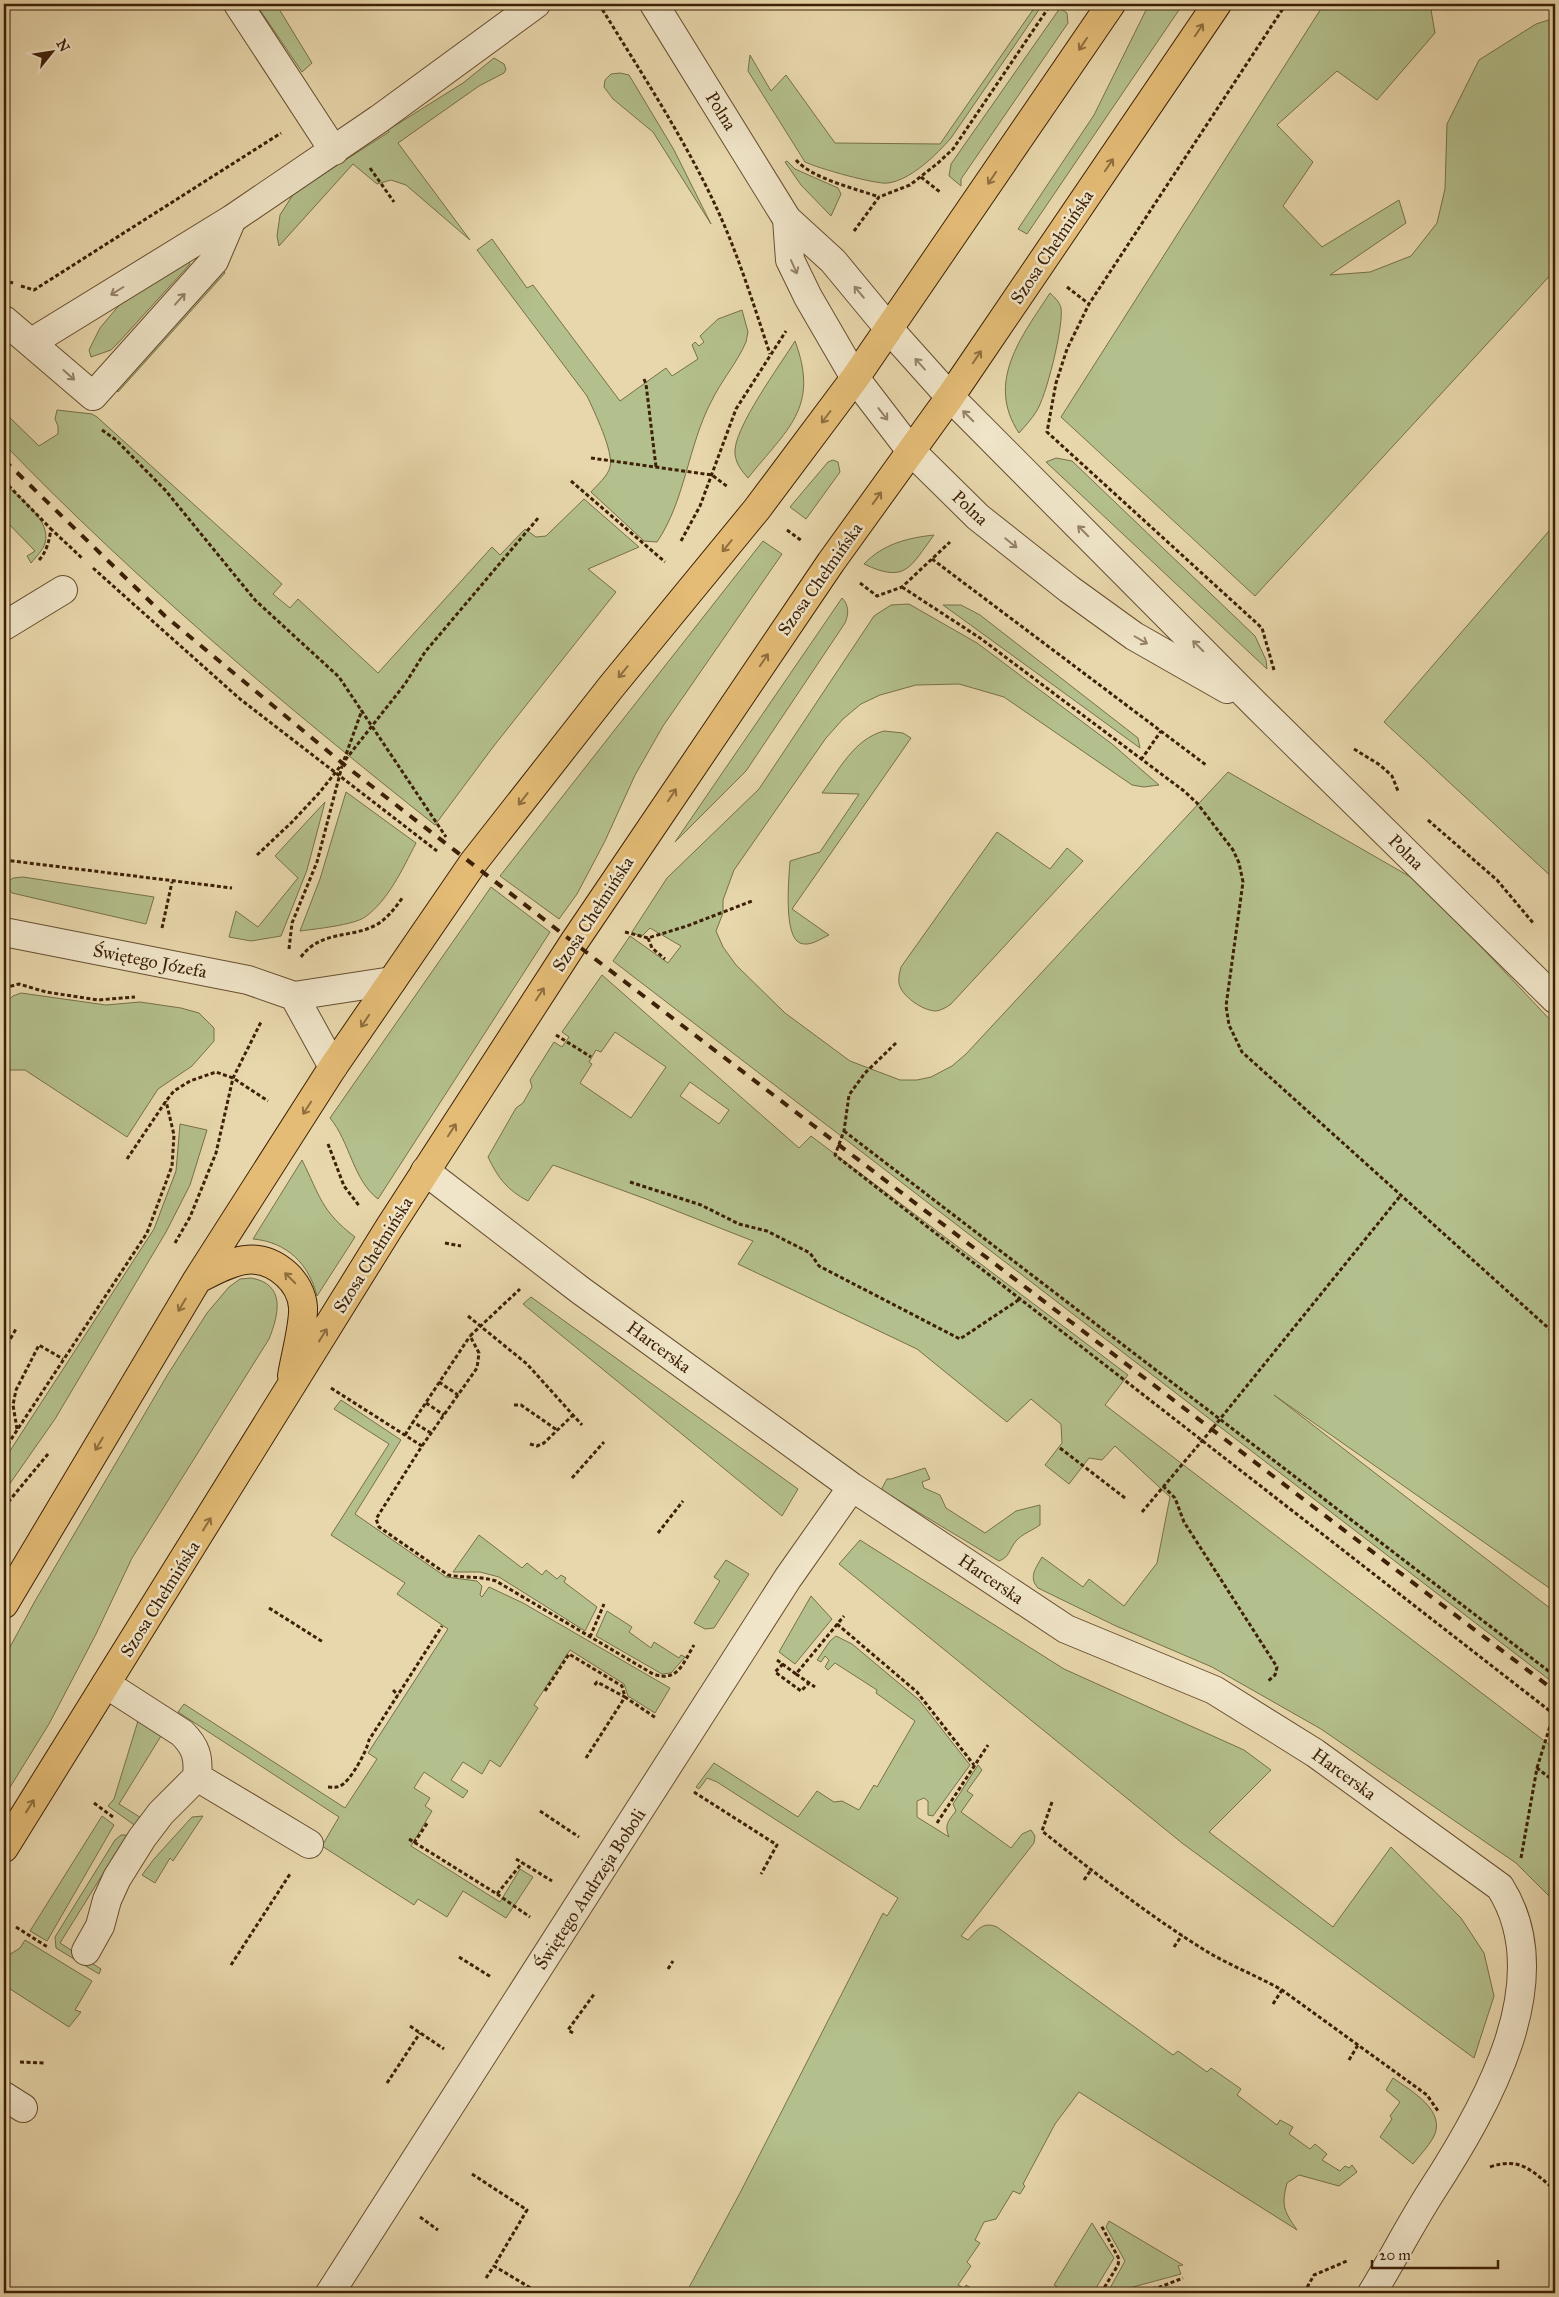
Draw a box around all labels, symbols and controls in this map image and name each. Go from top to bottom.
one-way arrow [1194,24,1204,38]
north arrow [28,28,78,78]
text: N [52,36,73,55]
one-way arrow [1078,37,1088,51]
street label: Polna [701,88,741,135]
one-way arrow [1103,158,1114,172]
one-way arrow [987,171,997,185]
street label: Szosa Chełmińska [1006,185,1098,308]
one-way arrow [789,259,799,274]
one-way arrow [110,286,124,296]
one-way arrow [853,286,864,299]
one-way arrow [174,293,186,306]
one-way arrow [972,350,982,364]
one-way arrow [914,357,925,370]
one-way arrow [62,369,75,381]
one-way arrow [878,408,889,421]
one-way arrow [820,410,831,423]
one-way arrow [962,410,975,422]
street label: Polna [947,486,993,530]
one-way arrow [872,492,882,506]
street label: Szosa Chełmińska [773,518,867,640]
one-way arrow [1077,525,1089,537]
one-way arrow [1004,538,1017,549]
one-way arrow [721,539,732,552]
one-way arrow [1134,636,1148,646]
one-way arrow [1192,640,1204,652]
one-way arrow [759,654,769,668]
one-way arrow [618,665,629,678]
one-way arrow [667,788,678,802]
one-way arrow [518,793,529,806]
street label: Polna [1384,830,1429,875]
street label: Szosa Chełmińska [548,852,639,976]
street label: Świętego Józefa [91,937,209,984]
one-way arrow [535,987,545,1001]
one-way arrow [360,1014,370,1028]
one-way arrow [301,1101,311,1115]
one-way arrow [446,1123,457,1137]
street label: Szosa Chełmińska [328,1193,418,1317]
one-way arrow [284,1272,296,1284]
one-way arrow [177,1297,187,1312]
street label: Harcerska [623,1316,696,1378]
one-way arrow [319,1329,329,1343]
one-way arrow [93,1437,103,1451]
one-way arrow [202,1517,212,1531]
street label: Szosa Chełmińska [115,1537,205,1661]
street label: Harcerska [954,1549,1028,1609]
street label: Harcerska [1308,1743,1381,1805]
one-way arrow [25,1800,35,1814]
street label: Świętego Andrzeja Boboli [528,1803,651,1974]
scale bar [1372,2237,1498,2269]
text: 20 m [1379,2246,1411,2264]

